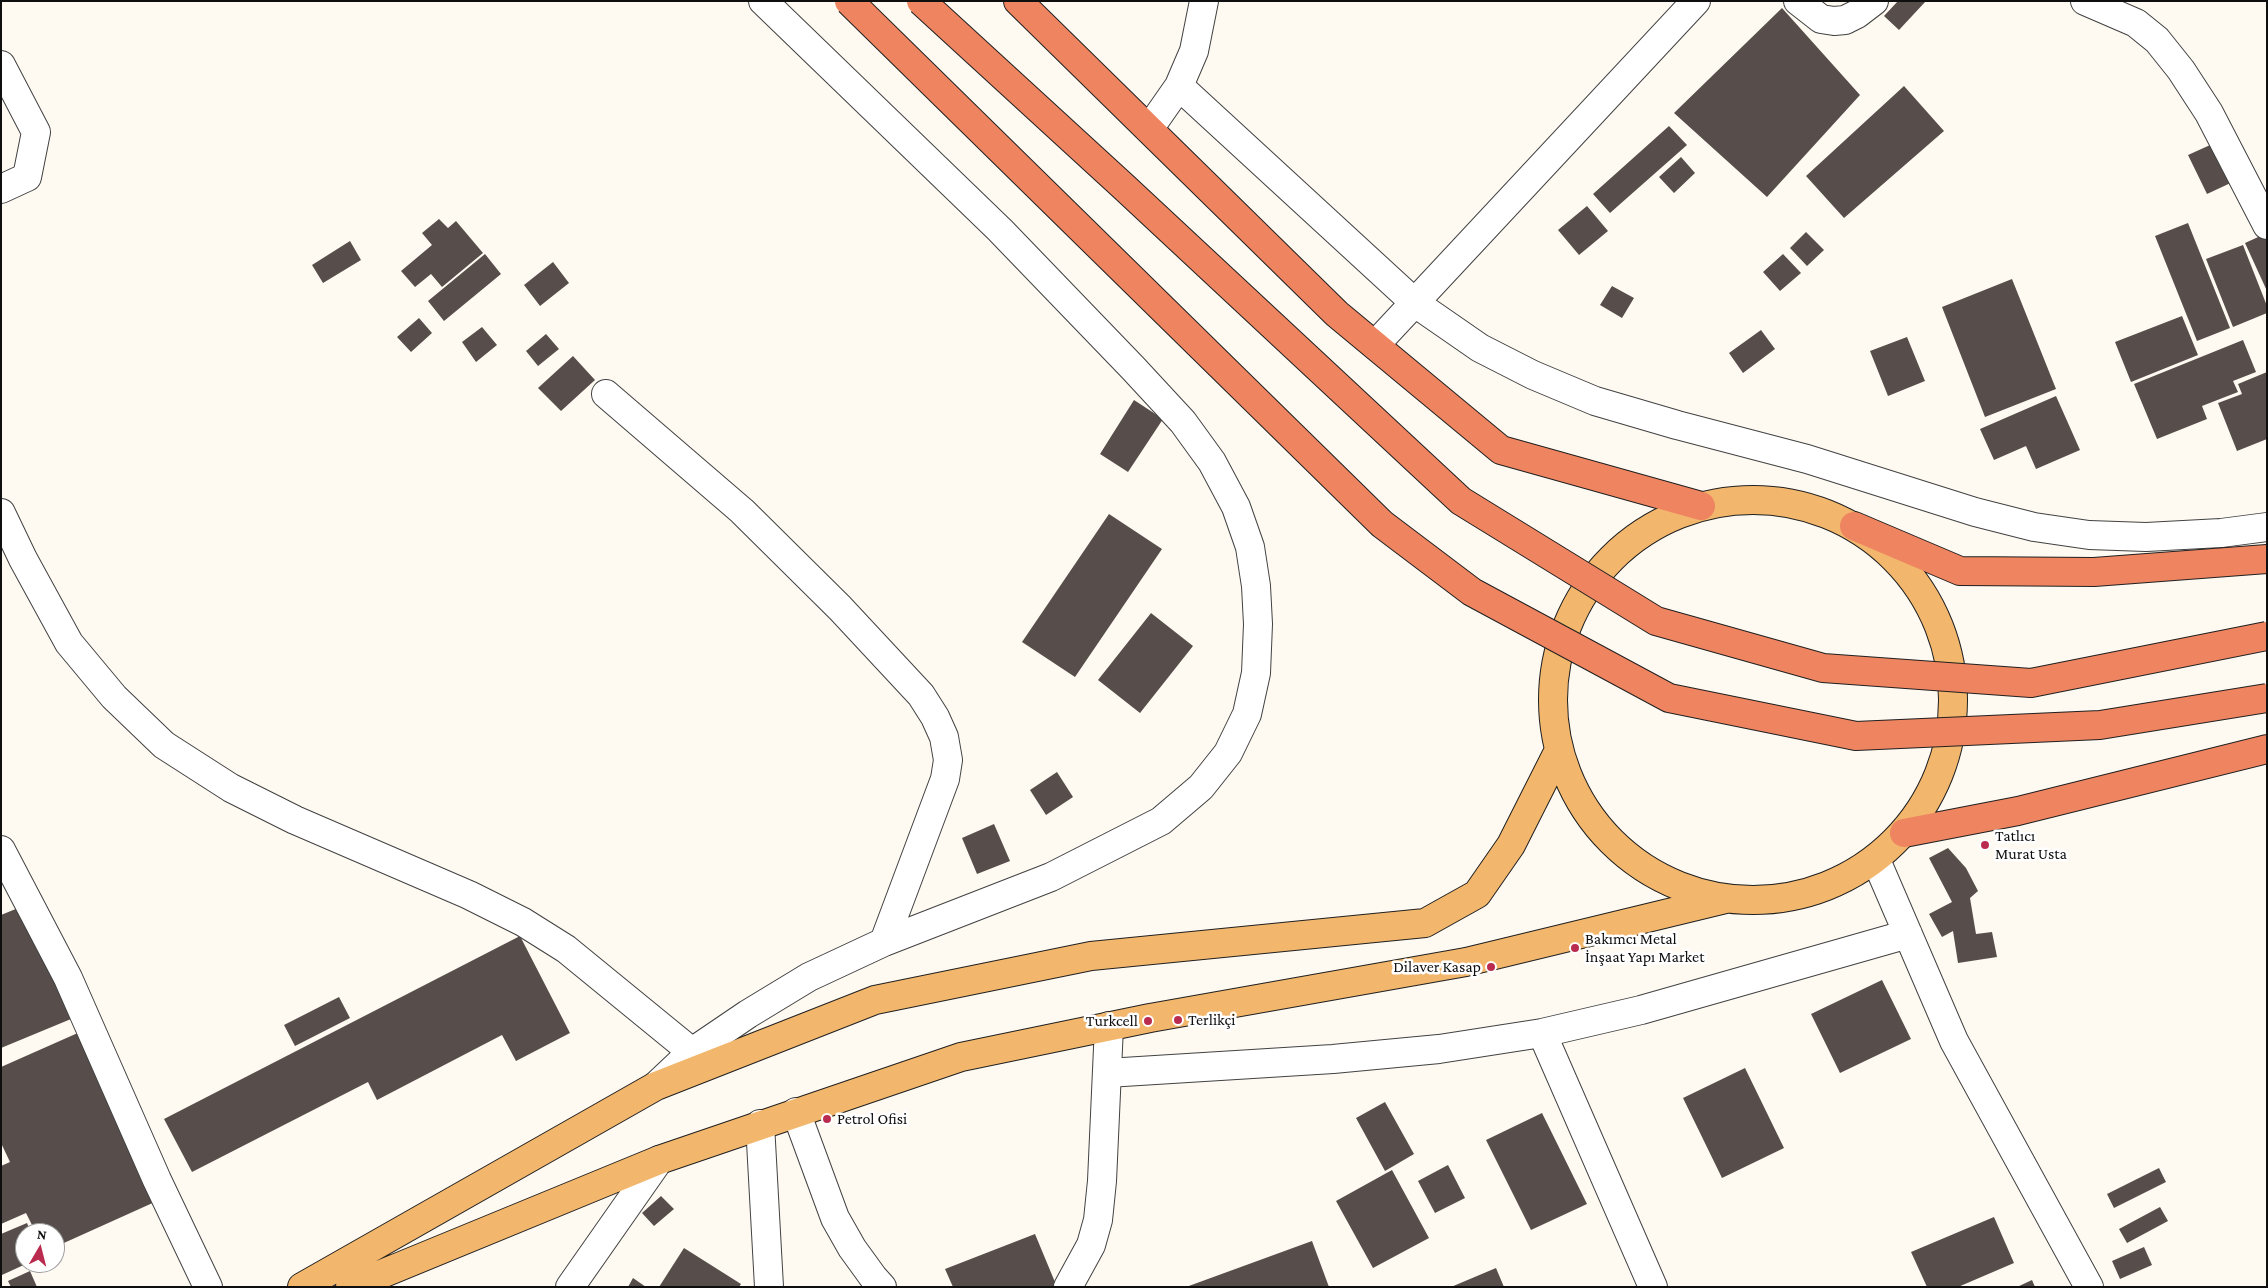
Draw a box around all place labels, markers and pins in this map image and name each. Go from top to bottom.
place label: Tatlıcı Murat Usta [1995,826,2067,864]
marker: Tatlıcı Murat Usta [1979,839,1991,851]
place label: Bakımcı Metal İnşaat Yapı Market [1585,929,1704,967]
marker: Bakımcı Metal İnşaat Yapı Market [1569,942,1581,954]
place label: Dilaver Kasap [1393,957,1481,977]
marker: Dilaver Kasap [1485,961,1497,973]
place label: Terlikçi [1188,1010,1235,1030]
place label: Turkcell [1086,1011,1138,1031]
marker: Terlikçi [1172,1014,1184,1026]
marker: Turkcell [1142,1015,1154,1027]
place label: Petrol Ofisi [837,1109,907,1129]
marker: Petrol Ofisi [821,1113,833,1125]

